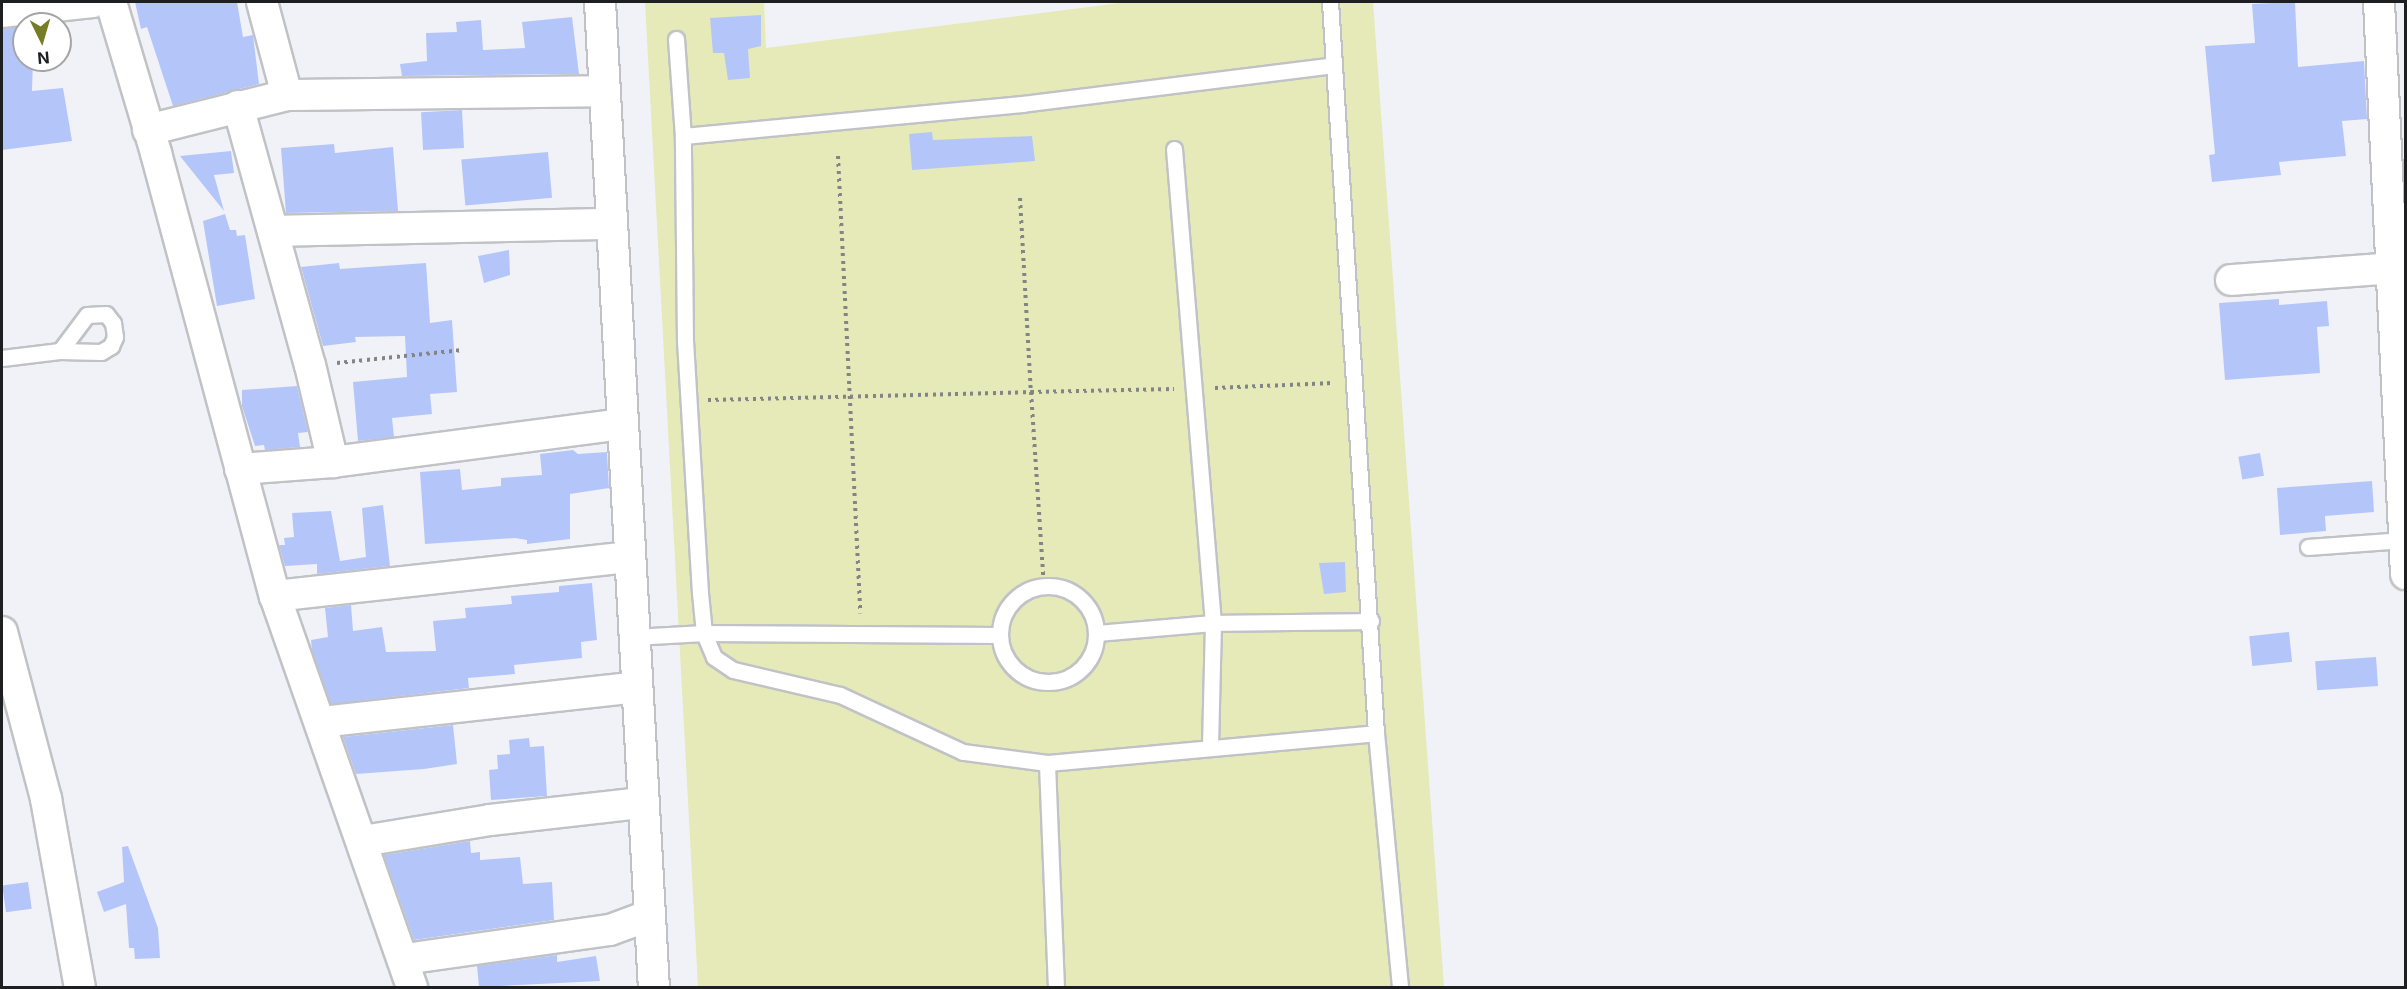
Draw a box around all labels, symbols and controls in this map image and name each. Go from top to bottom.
north arrow [12,12,72,72]
text: N [36,47,50,68]

